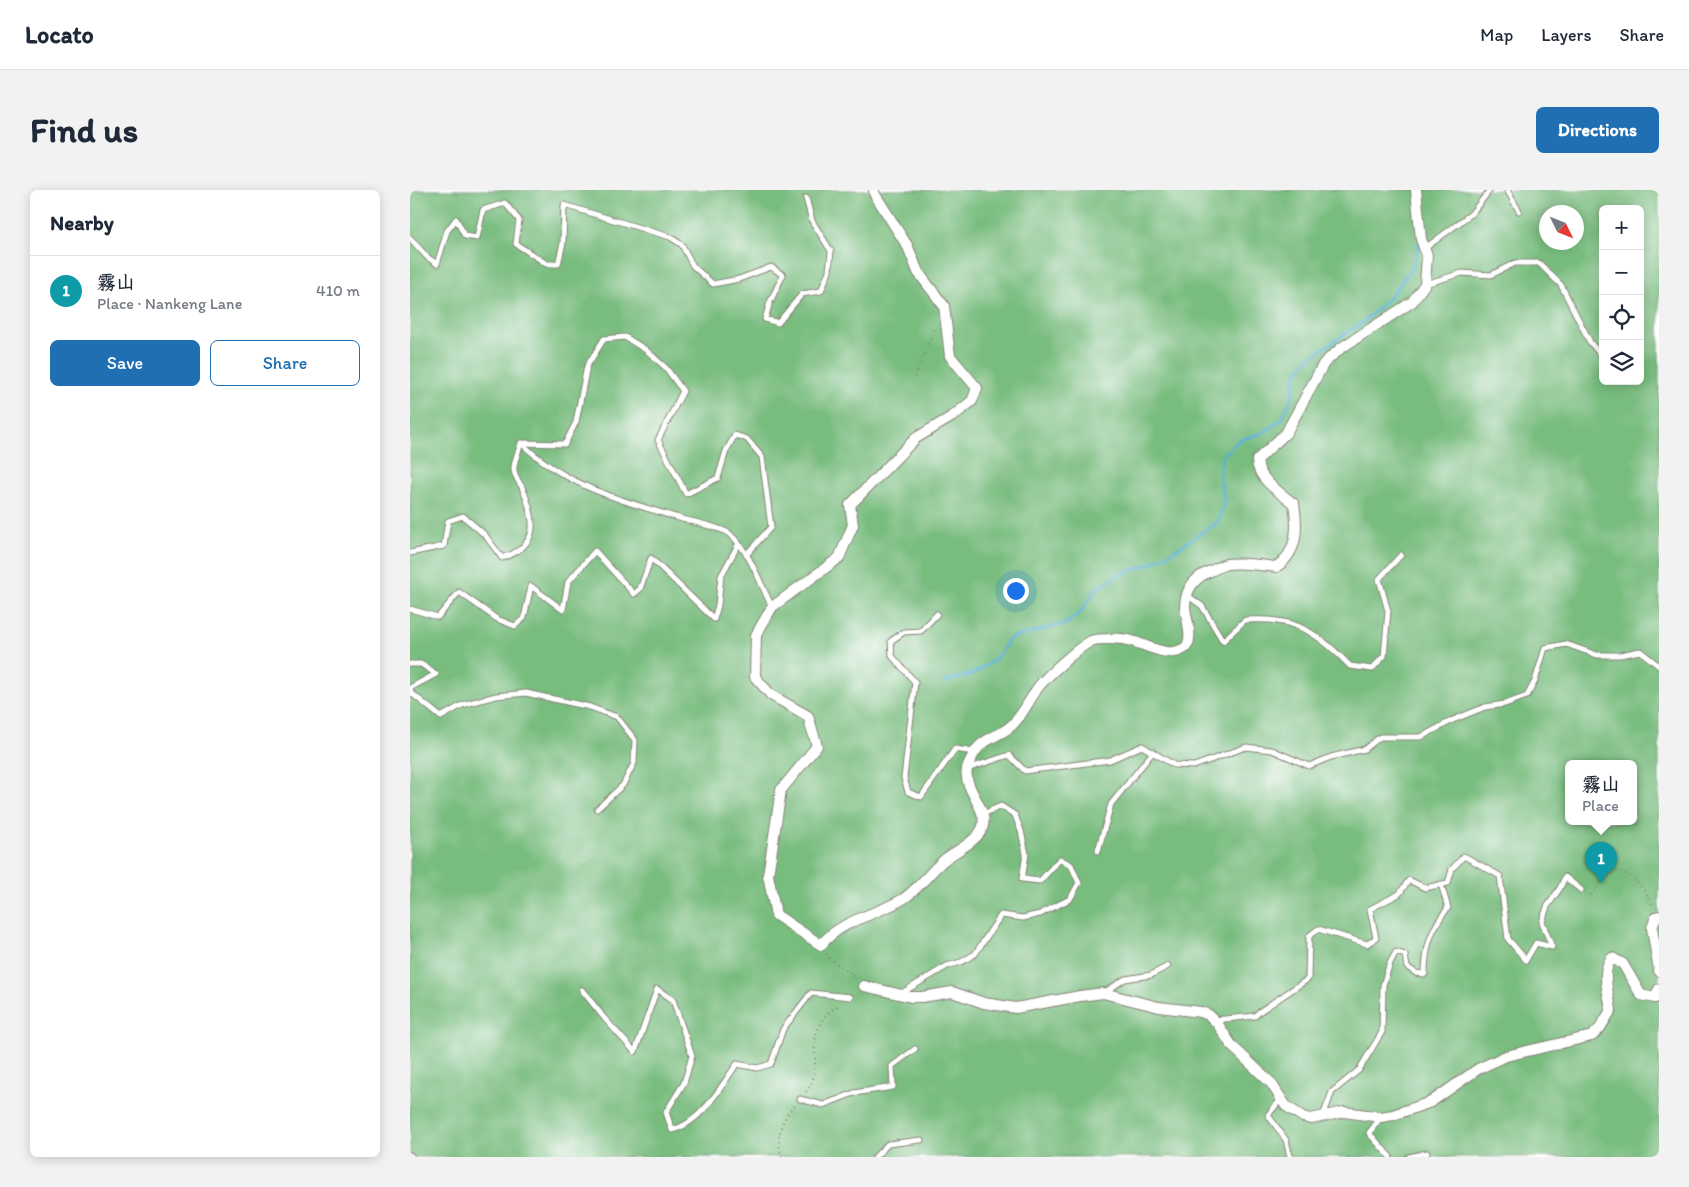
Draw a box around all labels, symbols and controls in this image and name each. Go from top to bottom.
text: Locato [25,20,94,49]
text: Map [1480,24,1513,46]
text: Layers [1541,24,1591,46]
text: Share [1619,24,1664,46]
button: Directions [1536,107,1659,153]
text: Find us [30,109,138,151]
north arrow [1539,205,1584,250]
map controls [1599,205,1644,385]
button: + [1599,205,1644,250]
text: Nearby [50,210,114,235]
button: − [1599,250,1644,295]
text: 霧山 [97,271,135,294]
text: 1 [62,281,70,300]
text: 410 m [316,281,360,300]
text: Place · Nankeng Lane [97,294,242,313]
button: locate [1599,295,1644,340]
button: Save [50,340,200,386]
button: Share [210,340,360,386]
button: layers [1599,340,1644,385]
your location [1003,578,1029,604]
popup [1565,760,1637,825]
text: 霧山 [1582,773,1620,796]
text: Place [1582,796,1619,815]
pin: 1 [1585,842,1617,883]

